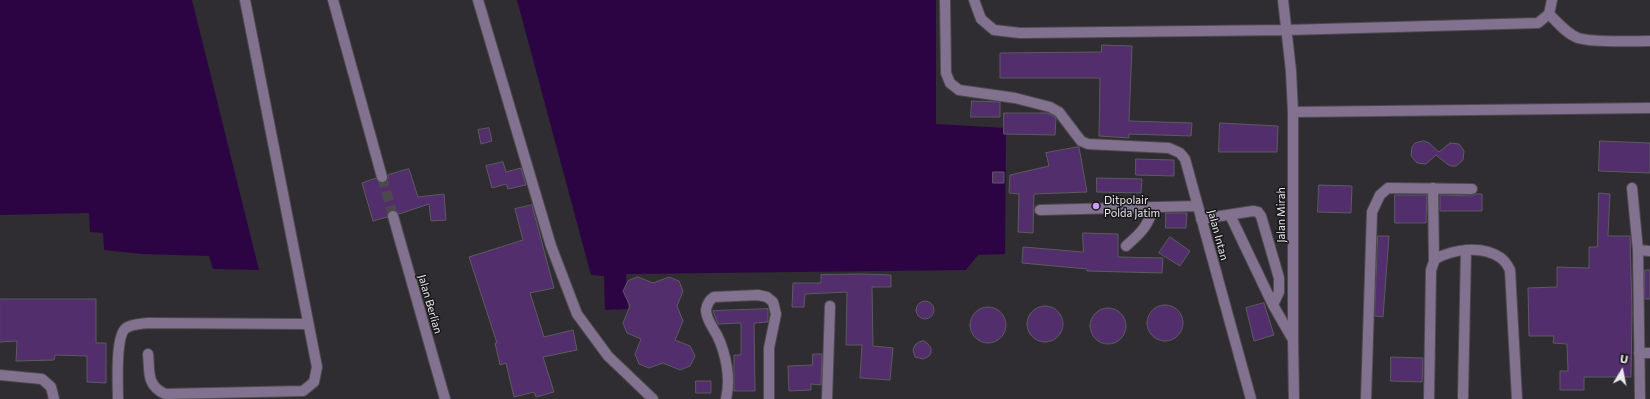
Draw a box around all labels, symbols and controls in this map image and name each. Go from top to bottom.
street label: Jalan Mirah [1274,187,1288,243]
place label: Ditpolair Polda Jatim [1104,193,1160,219]
marker: Ditpolair Polda Jatim [1091,201,1101,211]
street label: Jalan Intan [1205,208,1231,262]
street label: Jalan Berlian [415,273,445,335]
north arrow [1602,351,1642,391]
text: U [1619,352,1629,366]

